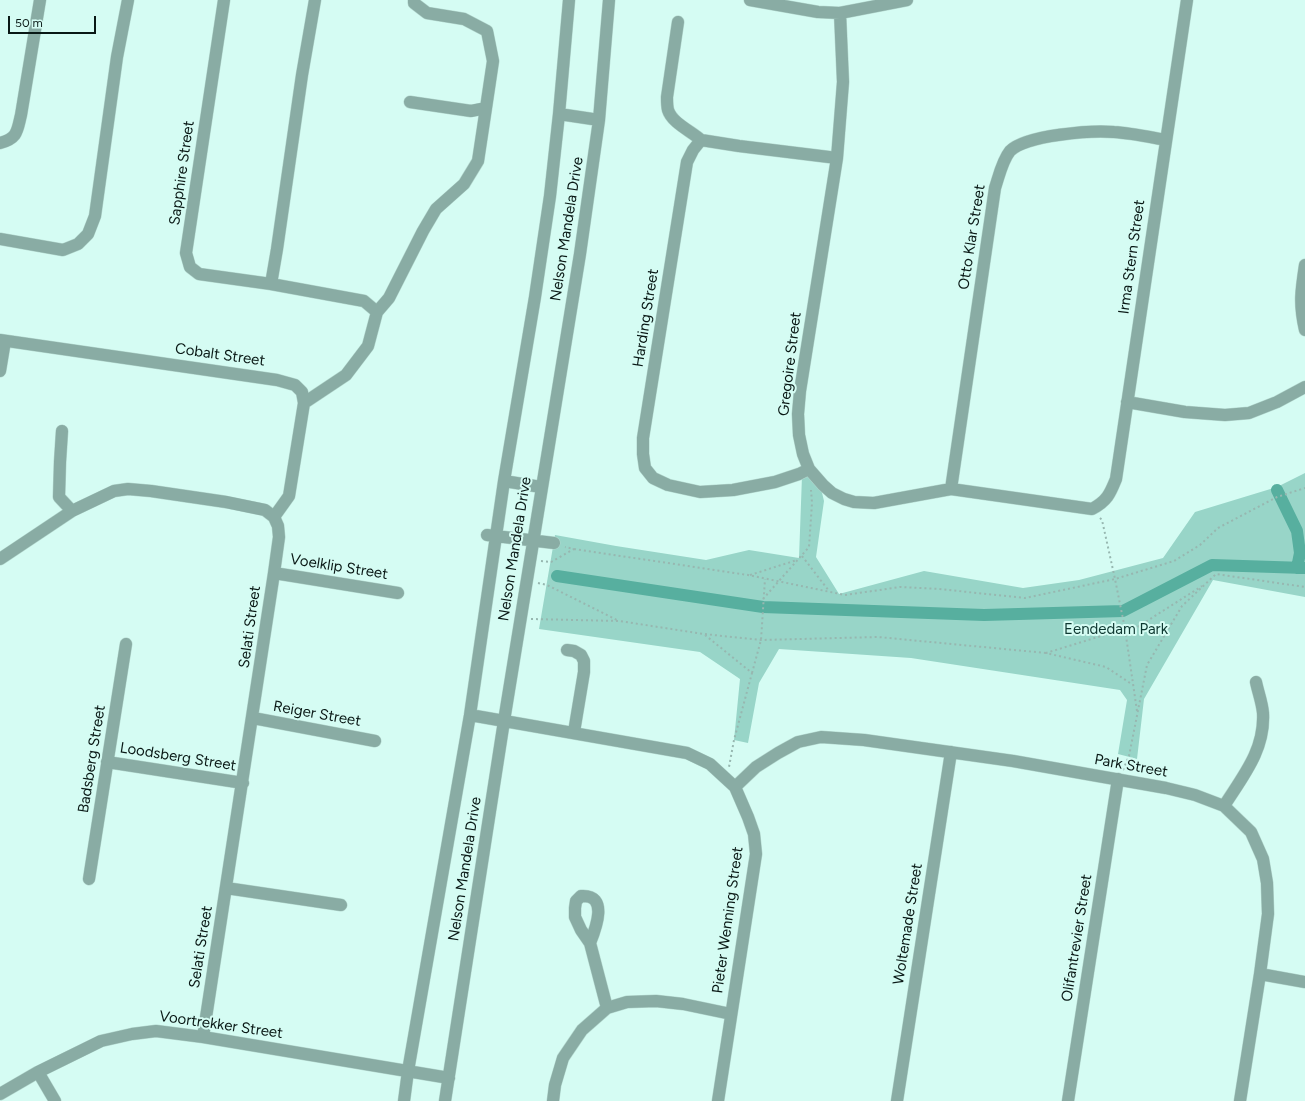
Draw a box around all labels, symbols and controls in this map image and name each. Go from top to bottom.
scale bar [10,8,98,34]
text: 50 m [15,16,43,30]
street label: Sapphire Street [166,120,198,226]
street label: Nelson Mandela Drive [547,156,587,302]
street label: Otto Klar Street [955,183,989,291]
street label: Irma Stern Street [1115,199,1149,315]
street label: Harding Street [629,268,663,368]
street label: Gregoire Street [775,311,805,417]
street label: Cobalt Street [174,340,266,370]
street label: Nelson Mandela Drive [495,476,535,622]
street label: Voelklip Street [289,550,389,584]
street label: Selati Street [235,585,265,669]
park label: Eendedam Park [1064,621,1168,639]
street label: Reiger Street [272,697,362,731]
street label: Badsberg Street [75,704,109,814]
street label: Loodsberg Street [119,739,237,775]
street label: Park Street [1093,751,1169,781]
street label: Nelson Mandela Drive [445,796,485,942]
street label: Pieter Wenning Street [709,845,747,995]
street label: Woltemade Street [890,862,926,986]
street label: Olifantrevier Street [1058,873,1096,1003]
street label: Selati Street [186,905,216,989]
street label: Voortrekker Street [158,1007,284,1043]

